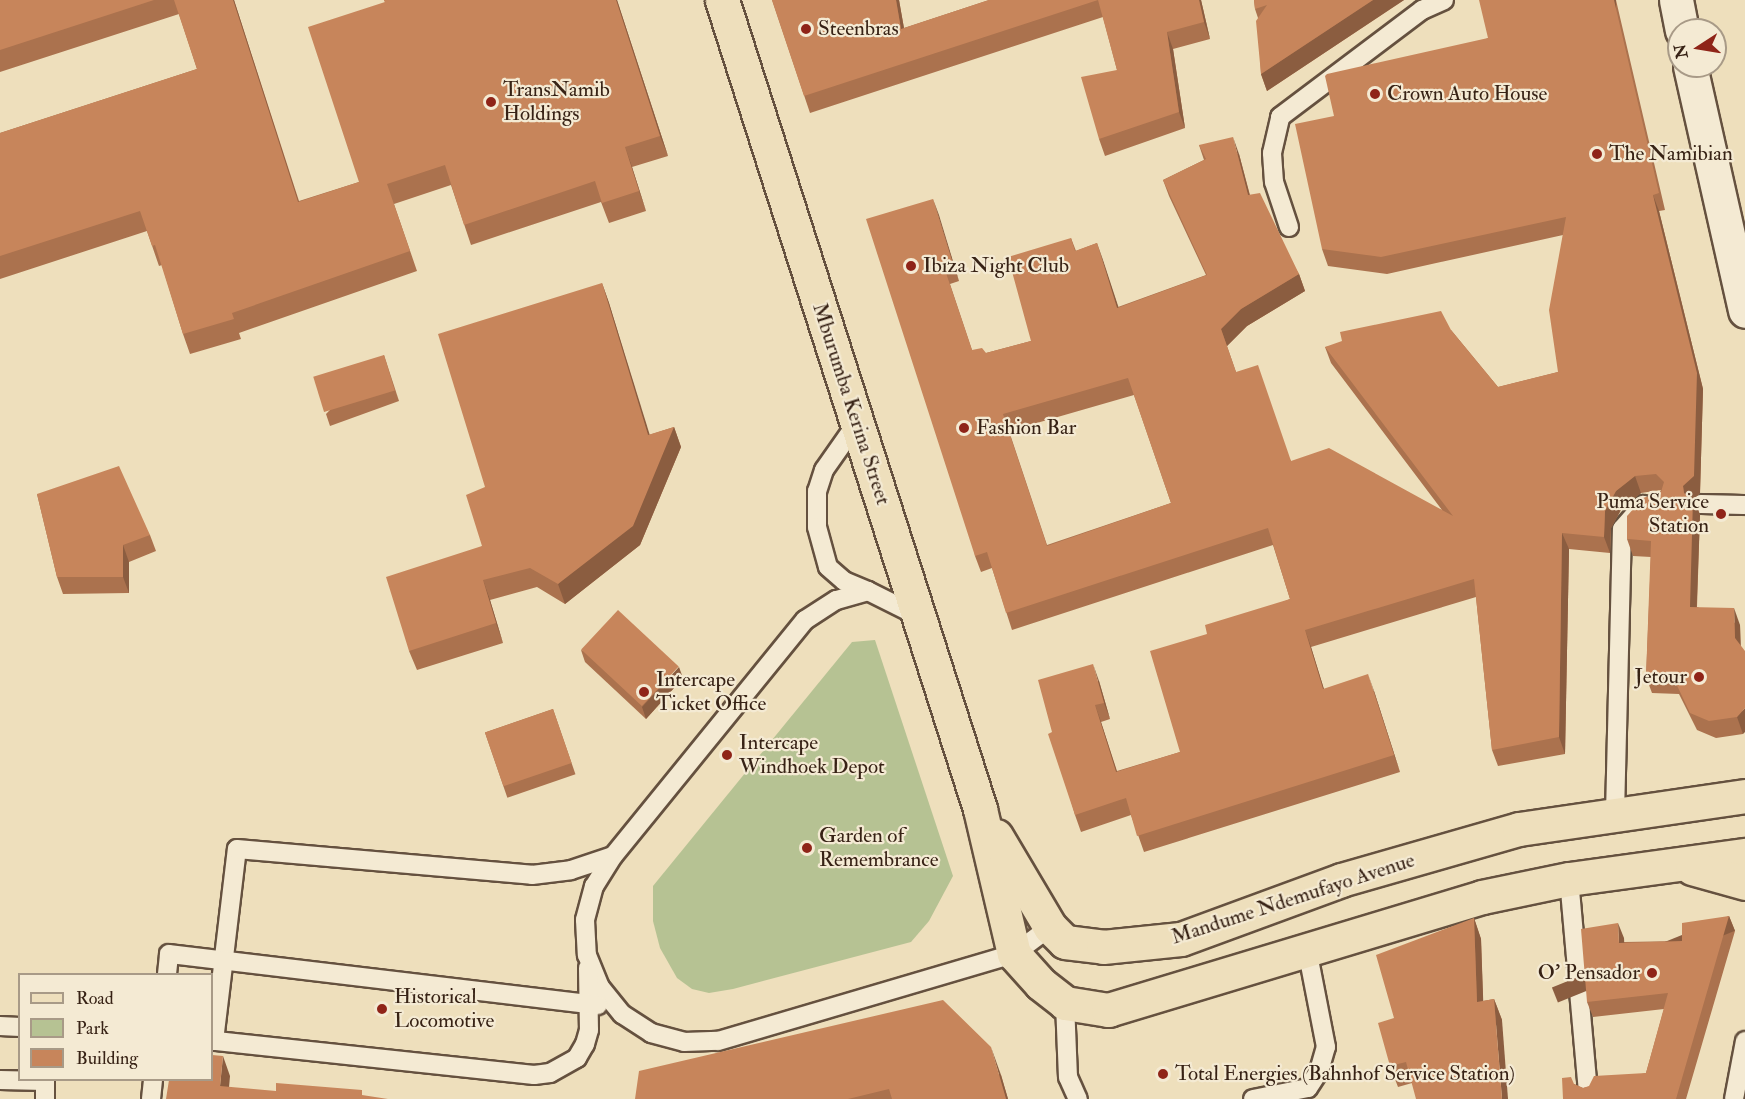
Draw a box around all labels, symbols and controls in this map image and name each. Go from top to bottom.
place label: Steenbras [818,16,899,42]
north arrow [1667,18,1727,78]
marker: Steenbras [799,22,813,36]
text: N [1670,42,1693,60]
place label: TransNamib Holdings [503,77,610,127]
place label: Crown Auto House [1387,81,1547,107]
marker: Crown Auto House [1368,87,1382,101]
marker: TransNamib Holdings [484,95,498,109]
place label: The Namibian [1609,141,1733,167]
marker: The Namibian [1590,147,1604,161]
place label: Ibiza Night Club [923,253,1069,279]
marker: Ibiza Night Club [904,259,918,273]
street label: Mburumba Kerina Street [806,300,896,508]
place label: Fashion Bar [976,415,1076,441]
marker: Fashion Bar [957,421,971,435]
place label: Puma Service Station [1596,489,1709,539]
marker: Puma Service Station [1714,507,1728,521]
place label: Jetour [1635,664,1687,690]
place label: Intercape Ticket Office [656,667,766,717]
marker: Jetour [1692,670,1706,684]
marker: Intercape Ticket Office [637,685,651,699]
place label: Intercape Windhoek Depot [739,730,885,780]
marker: Intercape Windhoek Depot [720,748,734,762]
place label: Garden of Remembrance [819,823,939,873]
marker: Garden of Remembrance [800,841,814,855]
street label: Mandume Ndemufayo Avenue [1168,848,1418,950]
place label: O' Pensador [1538,960,1640,986]
marker: O' Pensador [1645,966,1659,980]
legend [18,973,213,1081]
place label: Historical Locomotive [394,984,494,1034]
text: Road [76,987,114,1010]
marker: Historical Locomotive [375,1002,389,1016]
text: Park [76,1017,109,1040]
text: Building [76,1047,138,1070]
place label: Total Energies (Bahnhof Service Station) [1175,1061,1515,1087]
marker: Total Energies (Bahnhof Service Station) [1156,1067,1170,1081]

